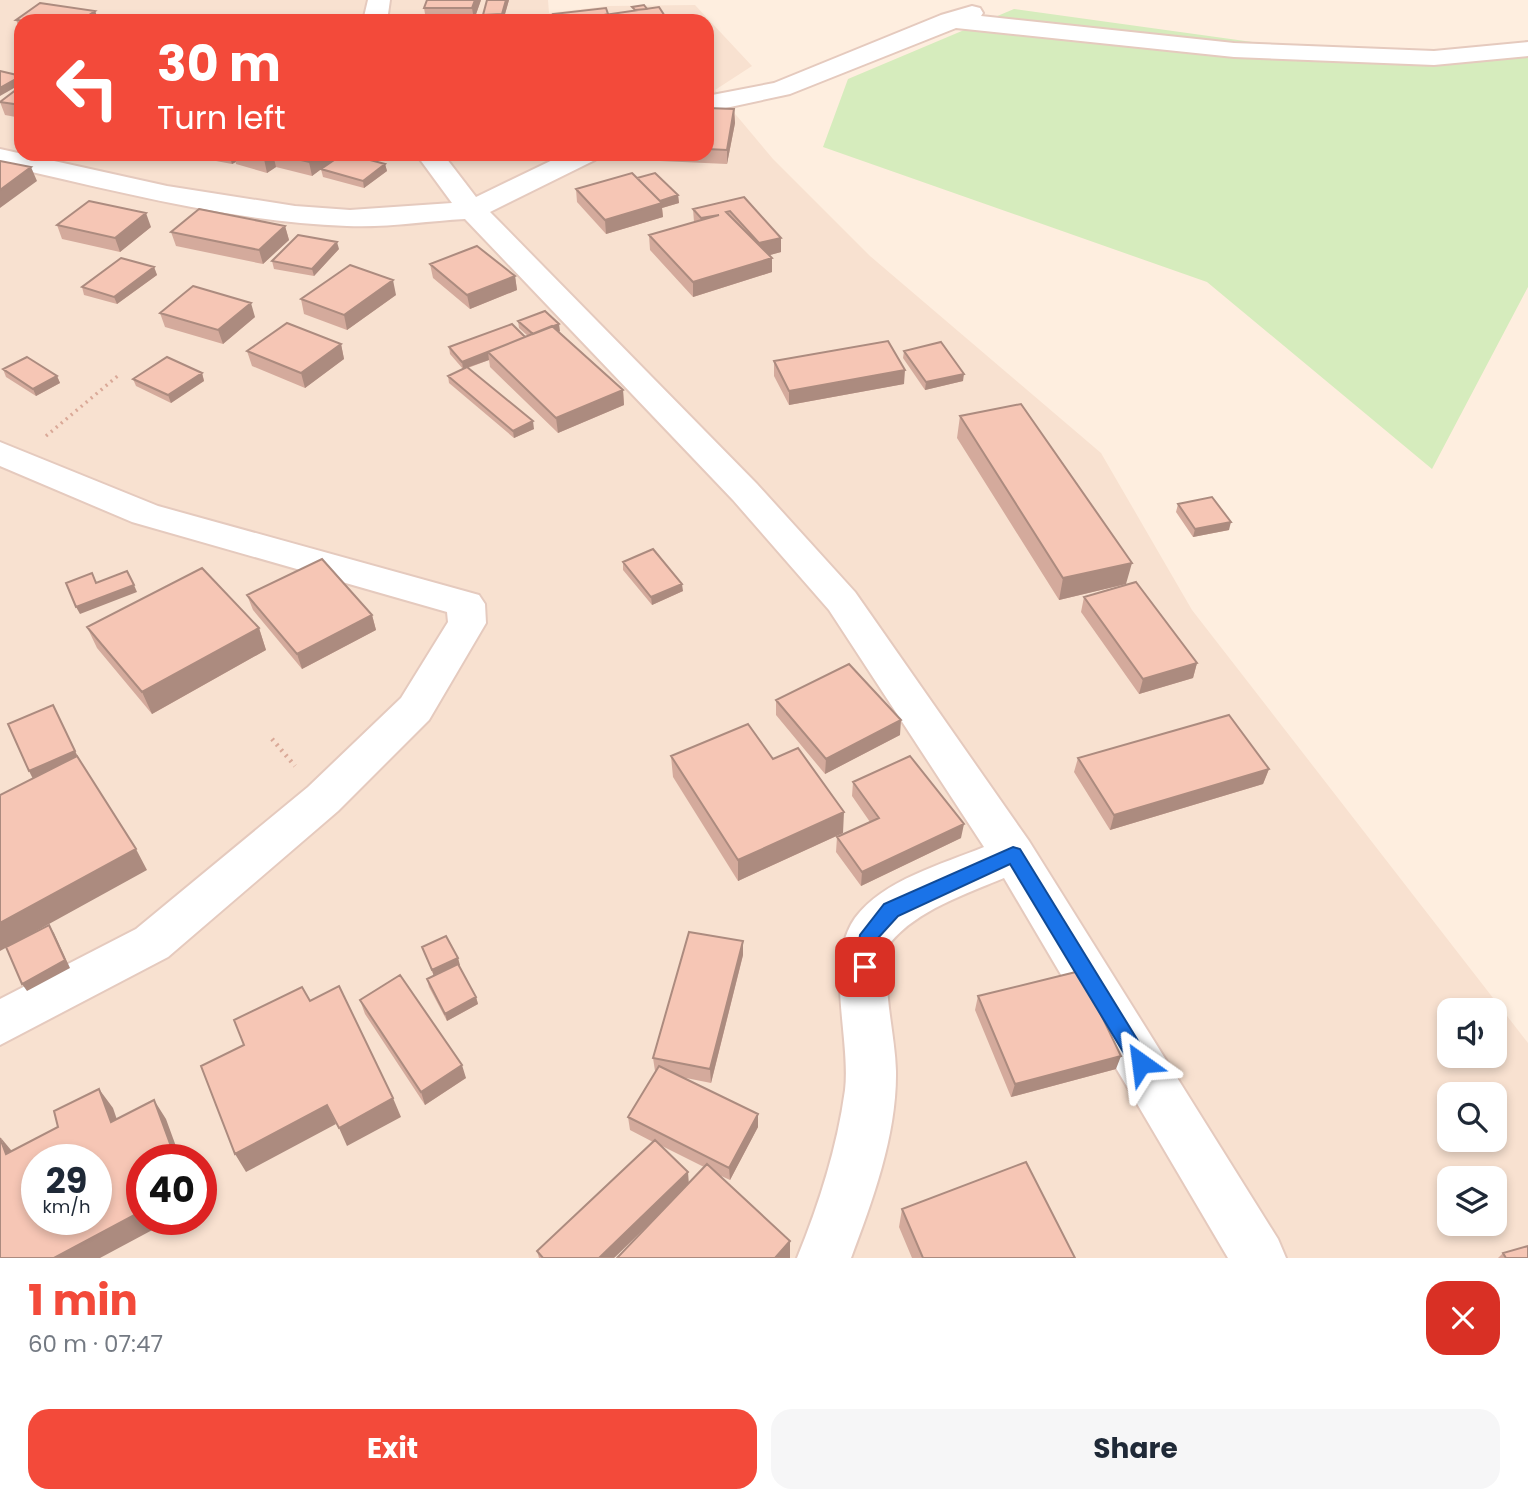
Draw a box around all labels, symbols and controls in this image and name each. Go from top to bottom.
text: 30 m [157,30,281,98]
icon: left [42,42,133,133]
text: Turn left [157,95,286,140]
pin [835,937,895,997]
icon: arrive [846,948,884,986]
map controls [1437,998,1507,1236]
button: sound [1437,998,1507,1068]
position arrow [1104,1026,1178,1100]
button: search [1437,1082,1507,1152]
speed limit sign: 40 [126,1144,217,1235]
text: 29 [46,1156,87,1205]
button: layers [1437,1166,1507,1236]
text: km/h [43,1194,90,1219]
text: 1 min [28,1271,138,1330]
button: close [1426,1281,1500,1355]
text: 60 m · 07:47 [28,1328,163,1360]
button: Exit [28,1409,757,1489]
button: Share [771,1409,1500,1489]

